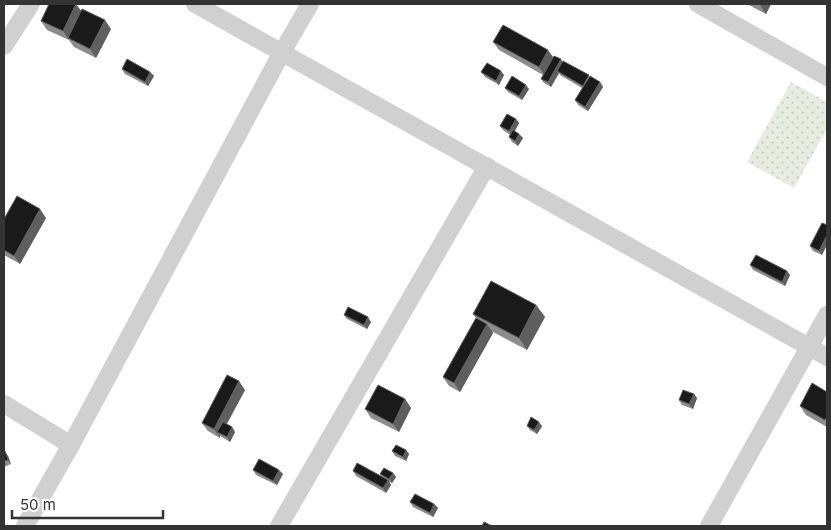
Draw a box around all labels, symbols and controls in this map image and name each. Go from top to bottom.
scale bar [12,488,164,520]
text: 50 m [20,495,56,514]

